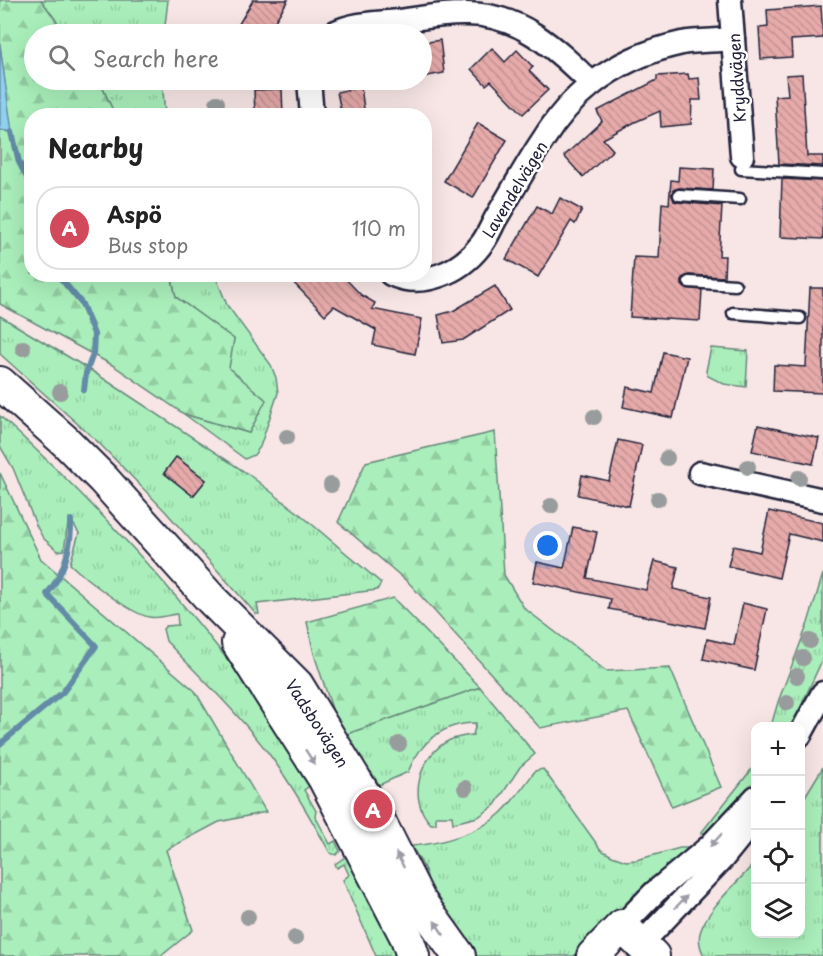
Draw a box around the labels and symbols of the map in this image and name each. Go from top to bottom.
street label: Kryddvägen [721,33,751,123]
street label: Lavendelvägen [476,136,552,242]
your location [533,531,562,560]
street label: Vadsbovägen [281,674,355,772]
one-way arrow [305,748,316,765]
pin: A [354,786,392,832]
one-way arrow [710,832,723,847]
one-way arrow [395,852,404,869]
one-way arrow [674,895,688,909]
one-way arrow [434,920,445,936]

